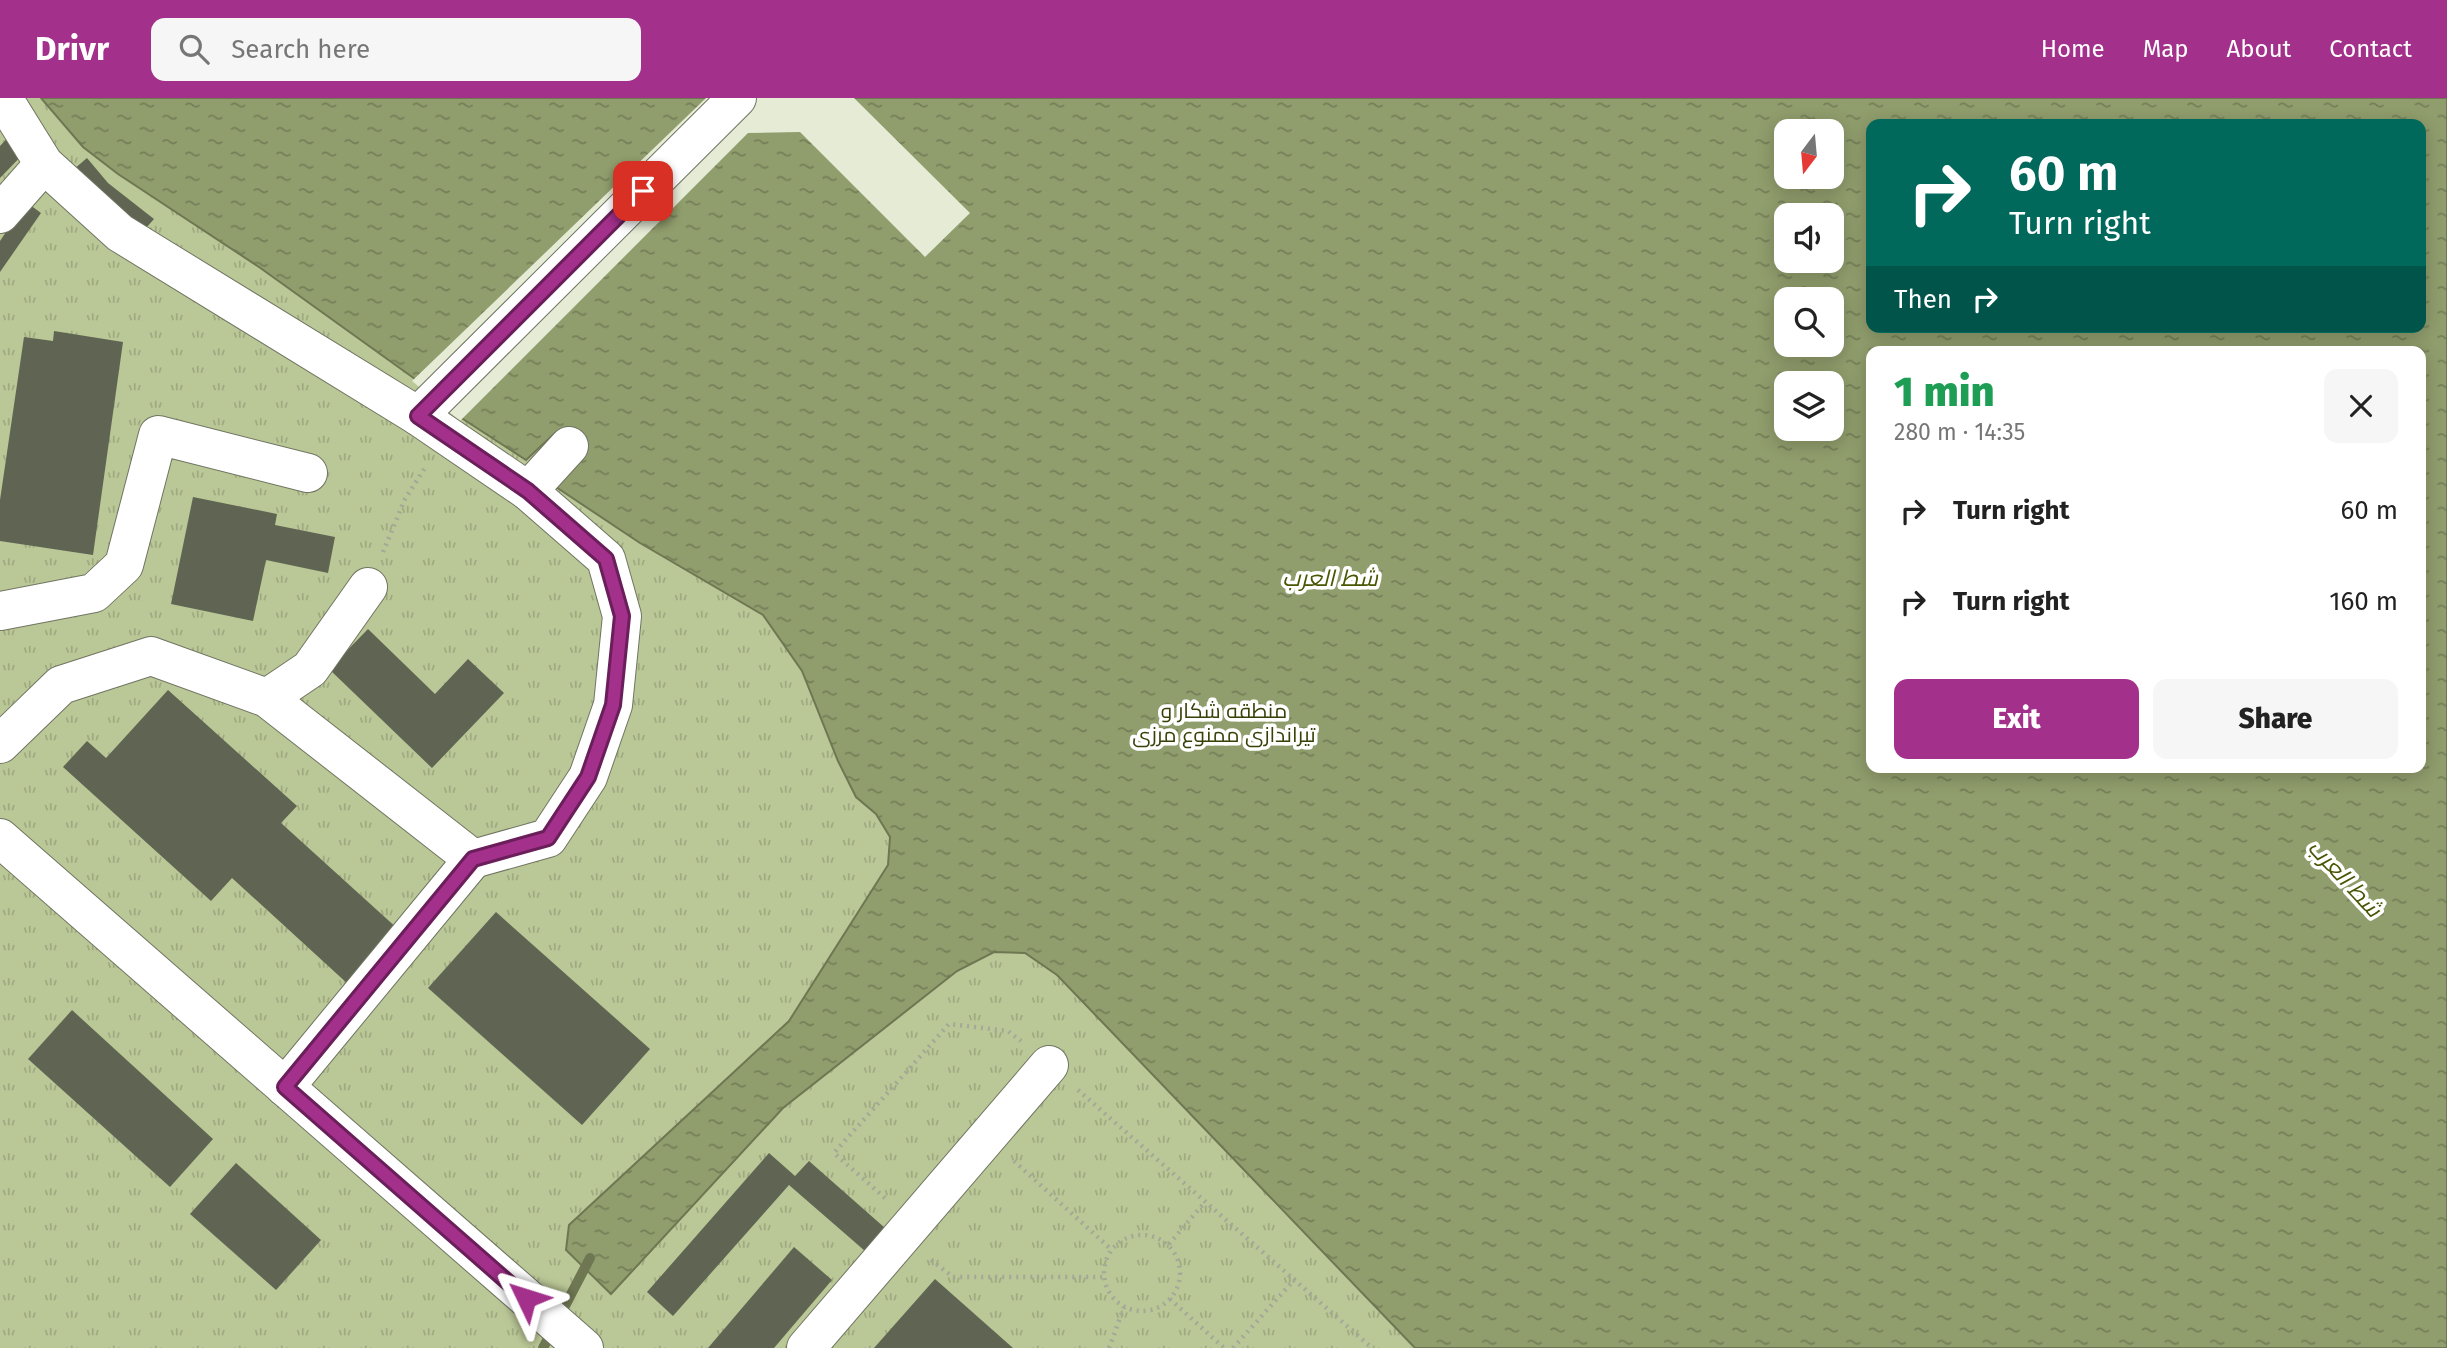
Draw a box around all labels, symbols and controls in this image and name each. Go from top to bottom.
search box [151,18,641,81]
text: Drivr [35,29,109,69]
icon: search [175,30,213,68]
text: Search here [231,34,370,65]
text: Home [2041,35,2105,63]
text: Map [2143,35,2189,63]
text: About [2227,35,2291,63]
text: Contact [2329,35,2412,63]
north arrow [1774,119,1844,189]
map controls [1774,119,1844,441]
text: 60 m [2009,144,2118,203]
icon: right [1894,147,1985,238]
pin [613,161,673,221]
icon: arrive [624,172,662,210]
button: sound [1774,203,1844,273]
text: Turn right [2009,204,2151,242]
icon: right [1966,280,2004,318]
text: Then [1894,284,1952,315]
button: search [1774,287,1844,357]
text: 1 min [1894,367,1995,417]
button: close [2324,369,2398,443]
button: layers [1774,371,1844,441]
text: 280 m · 14:35 [1894,418,2025,446]
icon: right [1894,492,1932,530]
text: Turn right [1953,495,2070,526]
text: 60 m [2340,495,2398,526]
water label: شط العرب [1282,564,1379,592]
icon: right [1894,583,1932,621]
text: Turn right [1953,586,2070,617]
text: 160 m [2329,586,2398,617]
button: Exit [1894,679,2139,759]
button: Share [2153,679,2398,759]
park label: منطقه شکار و تیراندازی ممنوع مرزی [1132,698,1316,749]
water label: شط العرب [2302,834,2388,923]
position arrow [489,1261,563,1335]

